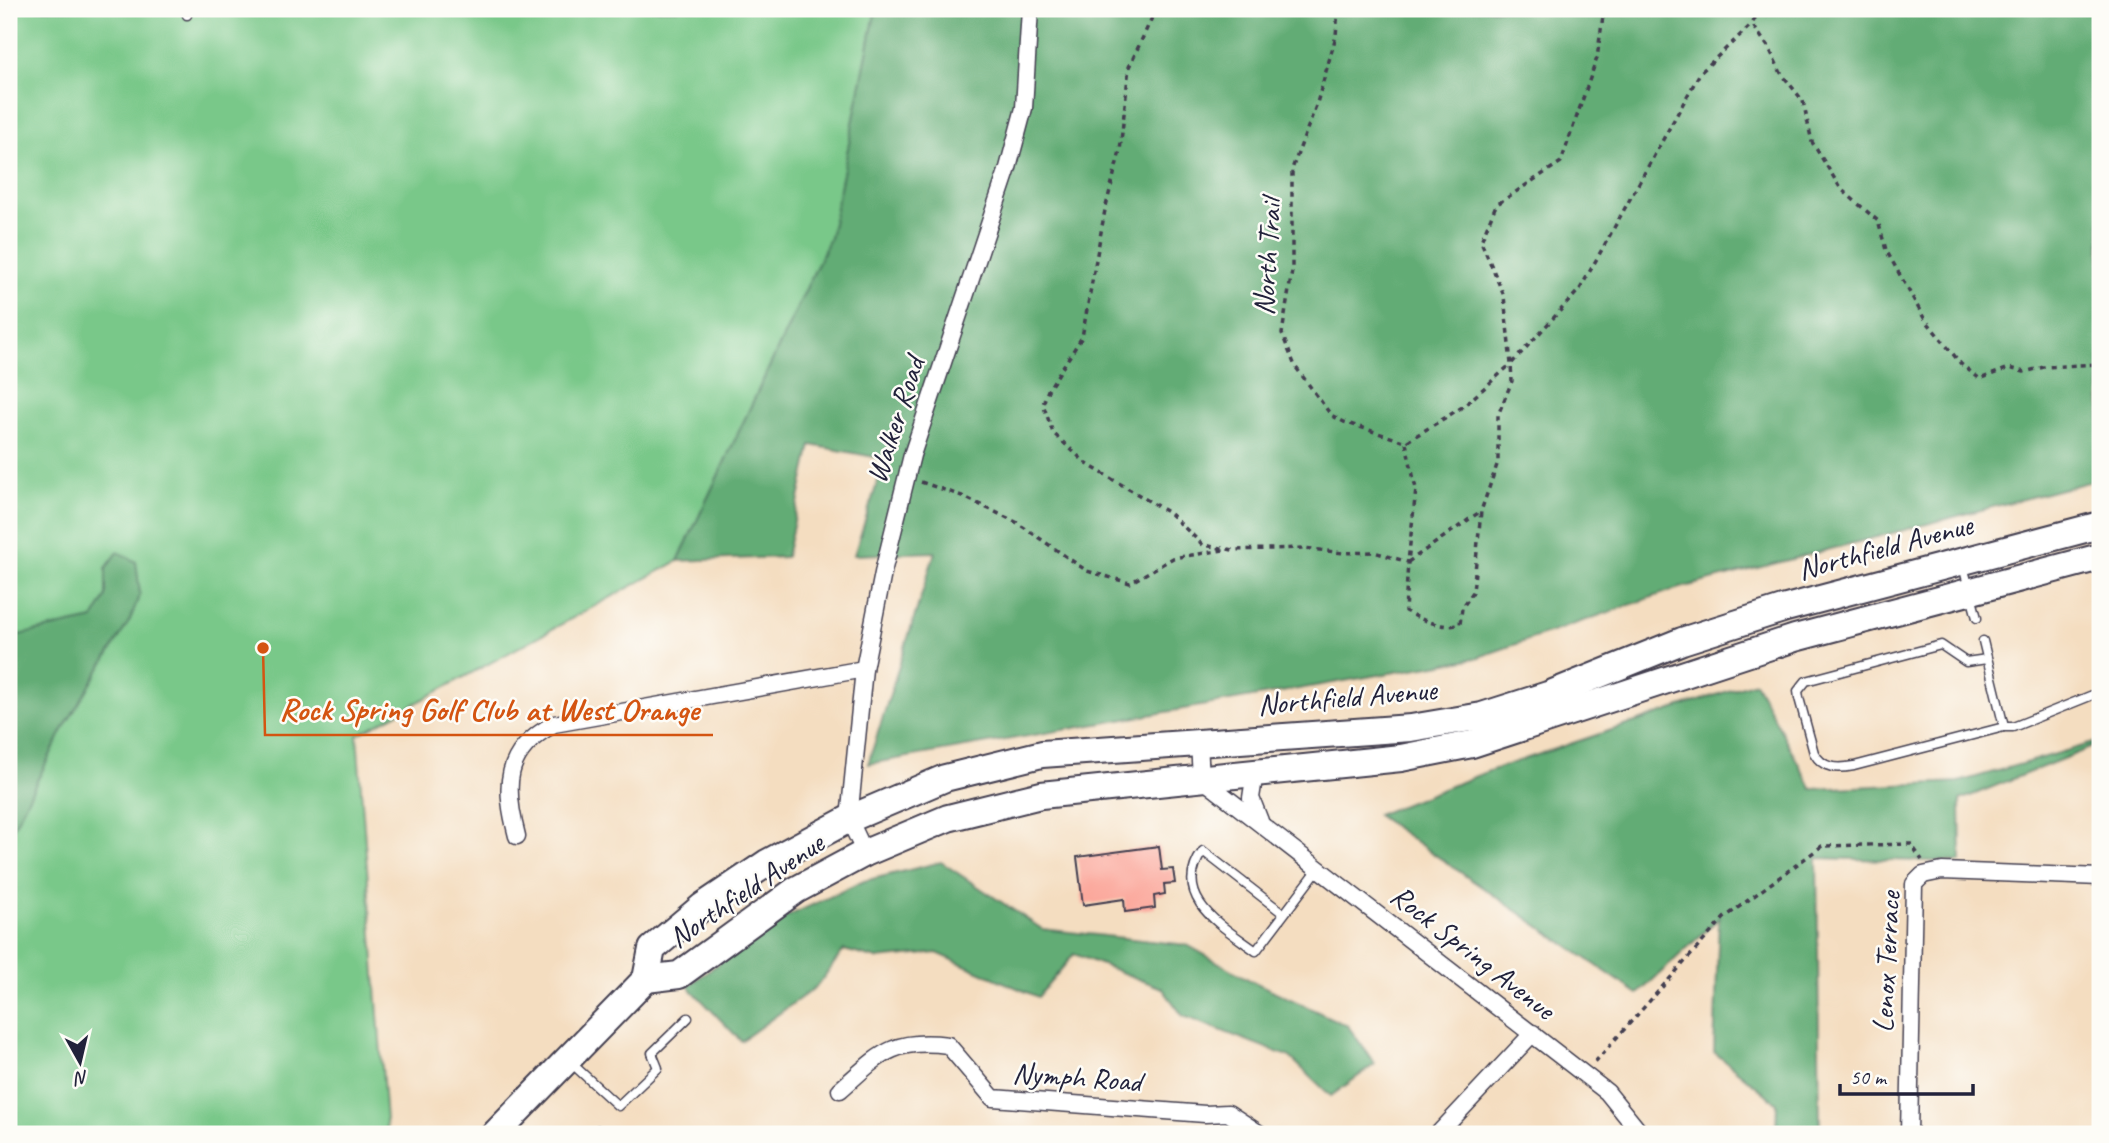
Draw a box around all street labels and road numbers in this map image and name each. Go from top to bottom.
street label: North Trail [1244,192,1290,317]
street label: Walker Road [857,348,934,488]
street label: Northfield Avenue [1793,505,1979,589]
street label: Northfield Avenue [1256,670,1440,724]
street label: Northfield Avenue [661,823,833,956]
street label: Rock Spring Avenue [1383,876,1565,1029]
street label: Lenox Terrace [1863,888,1909,1033]
street label: Nymph Road [1011,1054,1147,1101]

